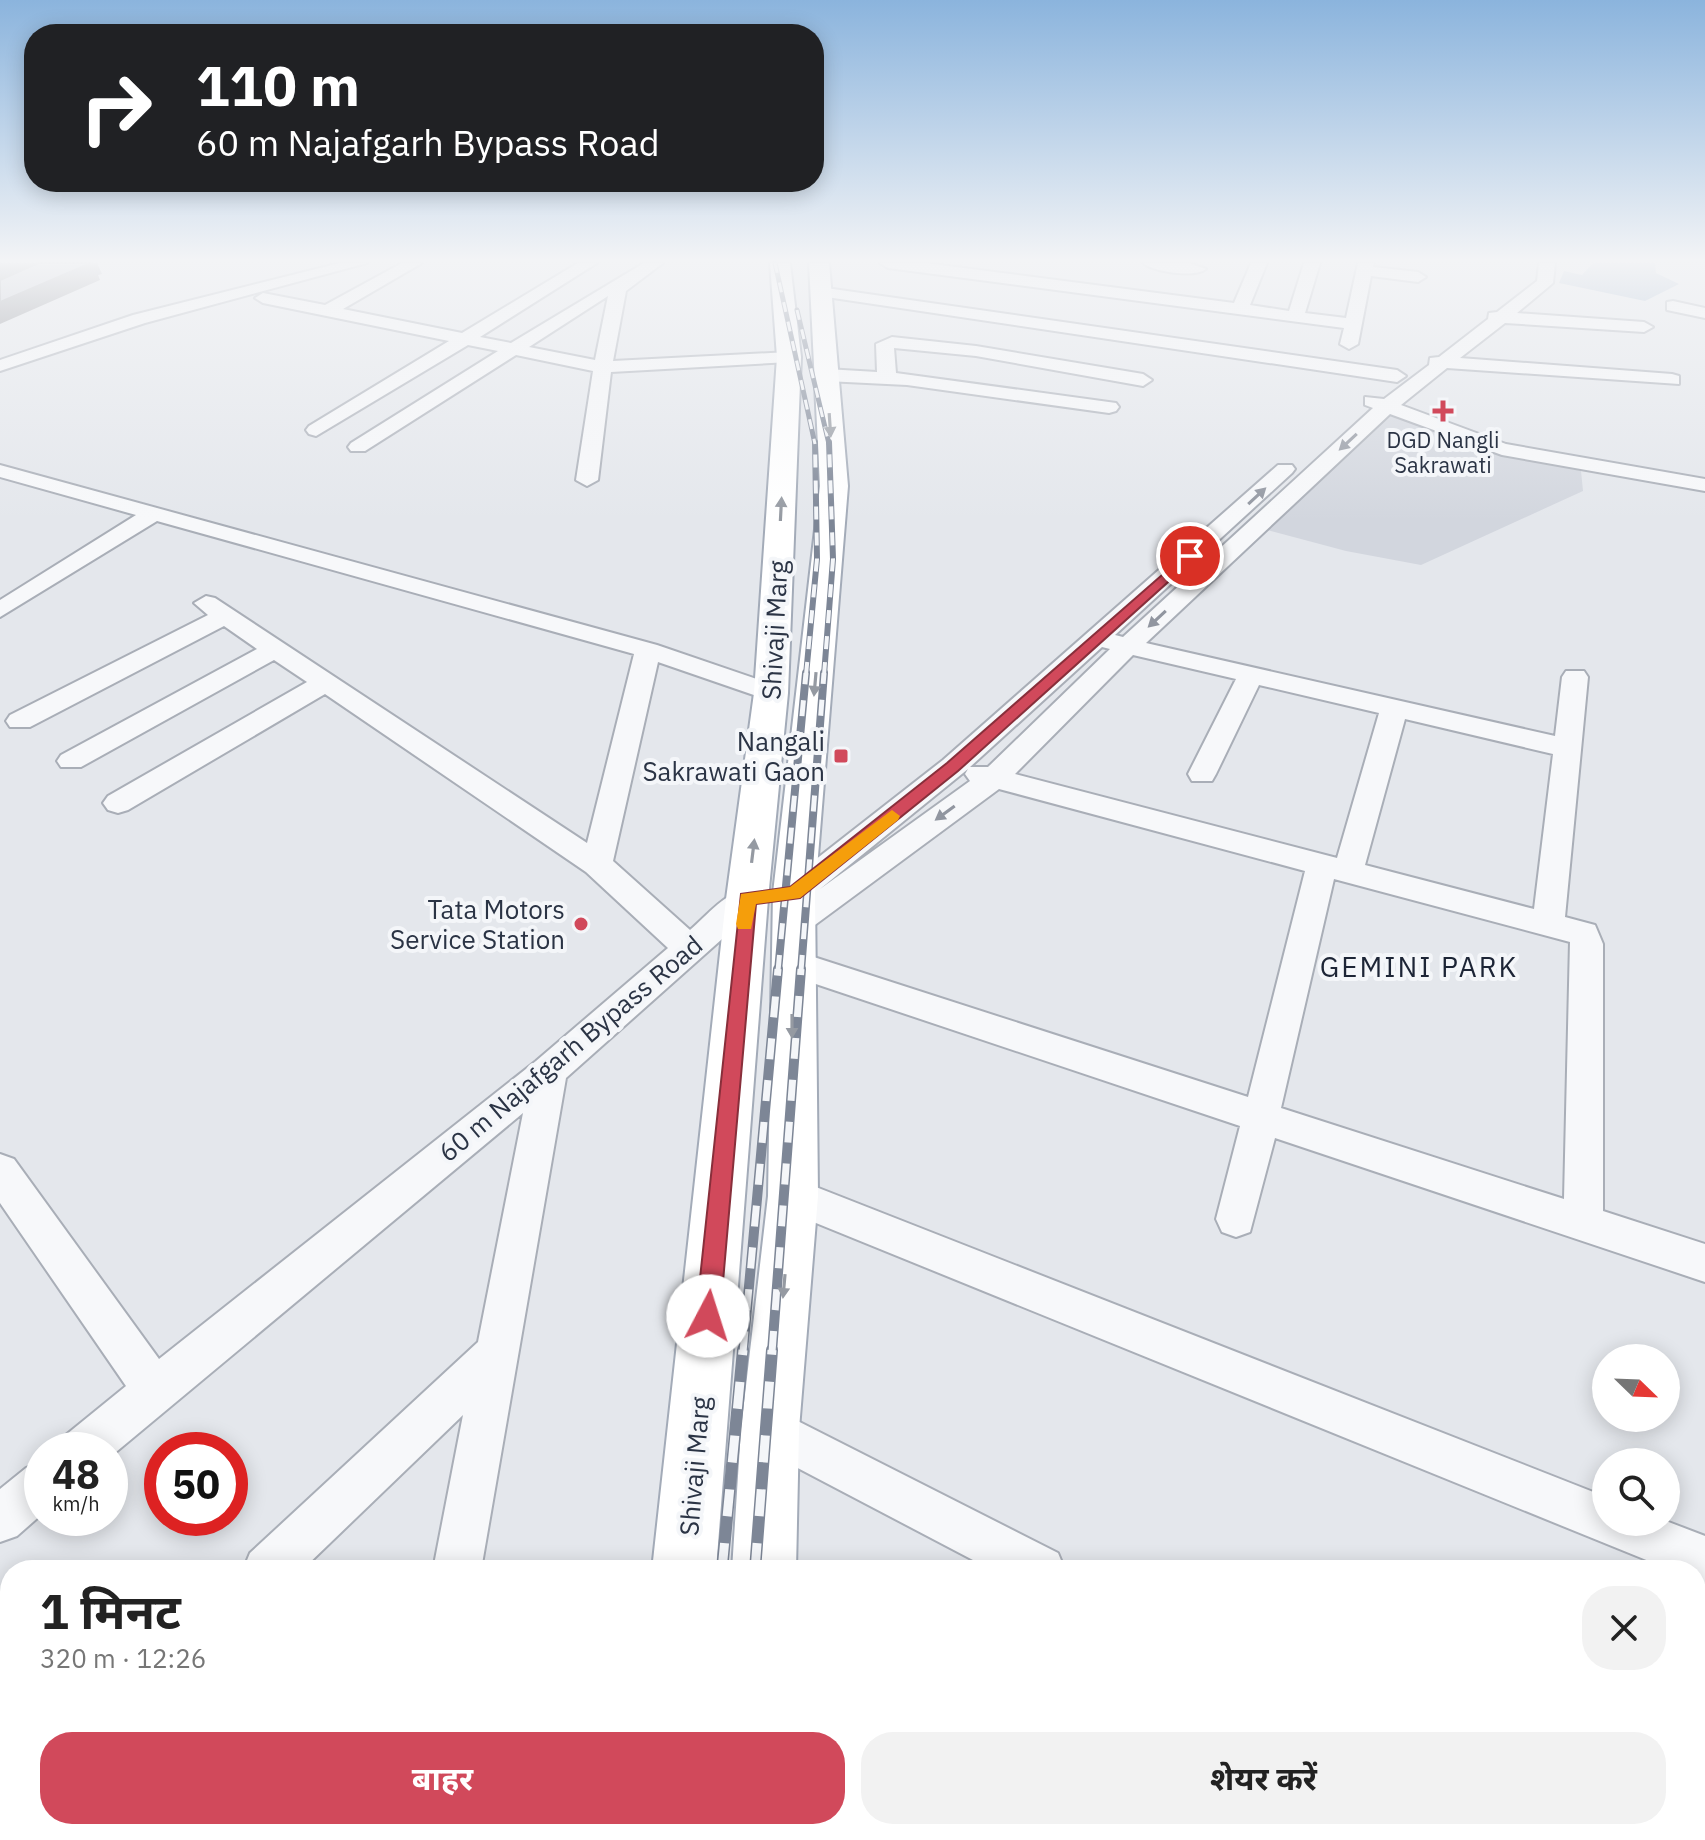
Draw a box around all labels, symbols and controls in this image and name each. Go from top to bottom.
text: 110 m [196,49,360,121]
icon: right [64,56,168,160]
text: 60 m Najafgarh Bypass Road [196,119,660,166]
marker: DGD Nangli Sakrawati [1432,400,1454,422]
one-way arrow [824,413,837,438]
place label: DGD Nangli Sakrawati [1387,425,1499,479]
one-way arrow [1338,432,1357,450]
one-way arrow [1247,487,1266,505]
one-way arrow [775,496,788,521]
pin [1156,522,1224,590]
icon: arrive [1168,534,1212,578]
street label: Shivaji Marg [753,559,795,701]
one-way arrow [1148,609,1167,627]
one-way arrow [809,672,822,697]
place label: Nangali Sakrawati Gaon [642,724,825,788]
marker: Nangali Sakrawati Gaon [832,747,850,765]
one-way arrow [935,805,956,821]
one-way arrow [747,838,760,863]
place label: Tata Motors Service Station [390,892,565,956]
marker: Tata Motors Service Station [572,915,590,933]
street label: 60 m Najafgarh Bypass Road [431,927,709,1169]
district label: GEMINI PARK [1320,948,1518,985]
one-way arrow [786,1014,798,1039]
position arrow [666,1274,750,1358]
one-way arrow [777,1274,790,1299]
north arrow [1592,1344,1680,1432]
map controls [1592,1344,1680,1536]
street label: Shivaji Marg [671,1395,717,1537]
speed limit sign: 50 [144,1432,248,1536]
text: 48 [52,1448,100,1500]
button: search [1592,1448,1680,1536]
text: km/h [52,1490,100,1517]
text: 1 मिनट [40,1580,181,1642]
button: close [1582,1586,1666,1670]
text: 320 m · 12:26 [40,1641,206,1675]
button: बाहर [40,1732,845,1824]
button: शेयर करें [861,1732,1666,1824]

